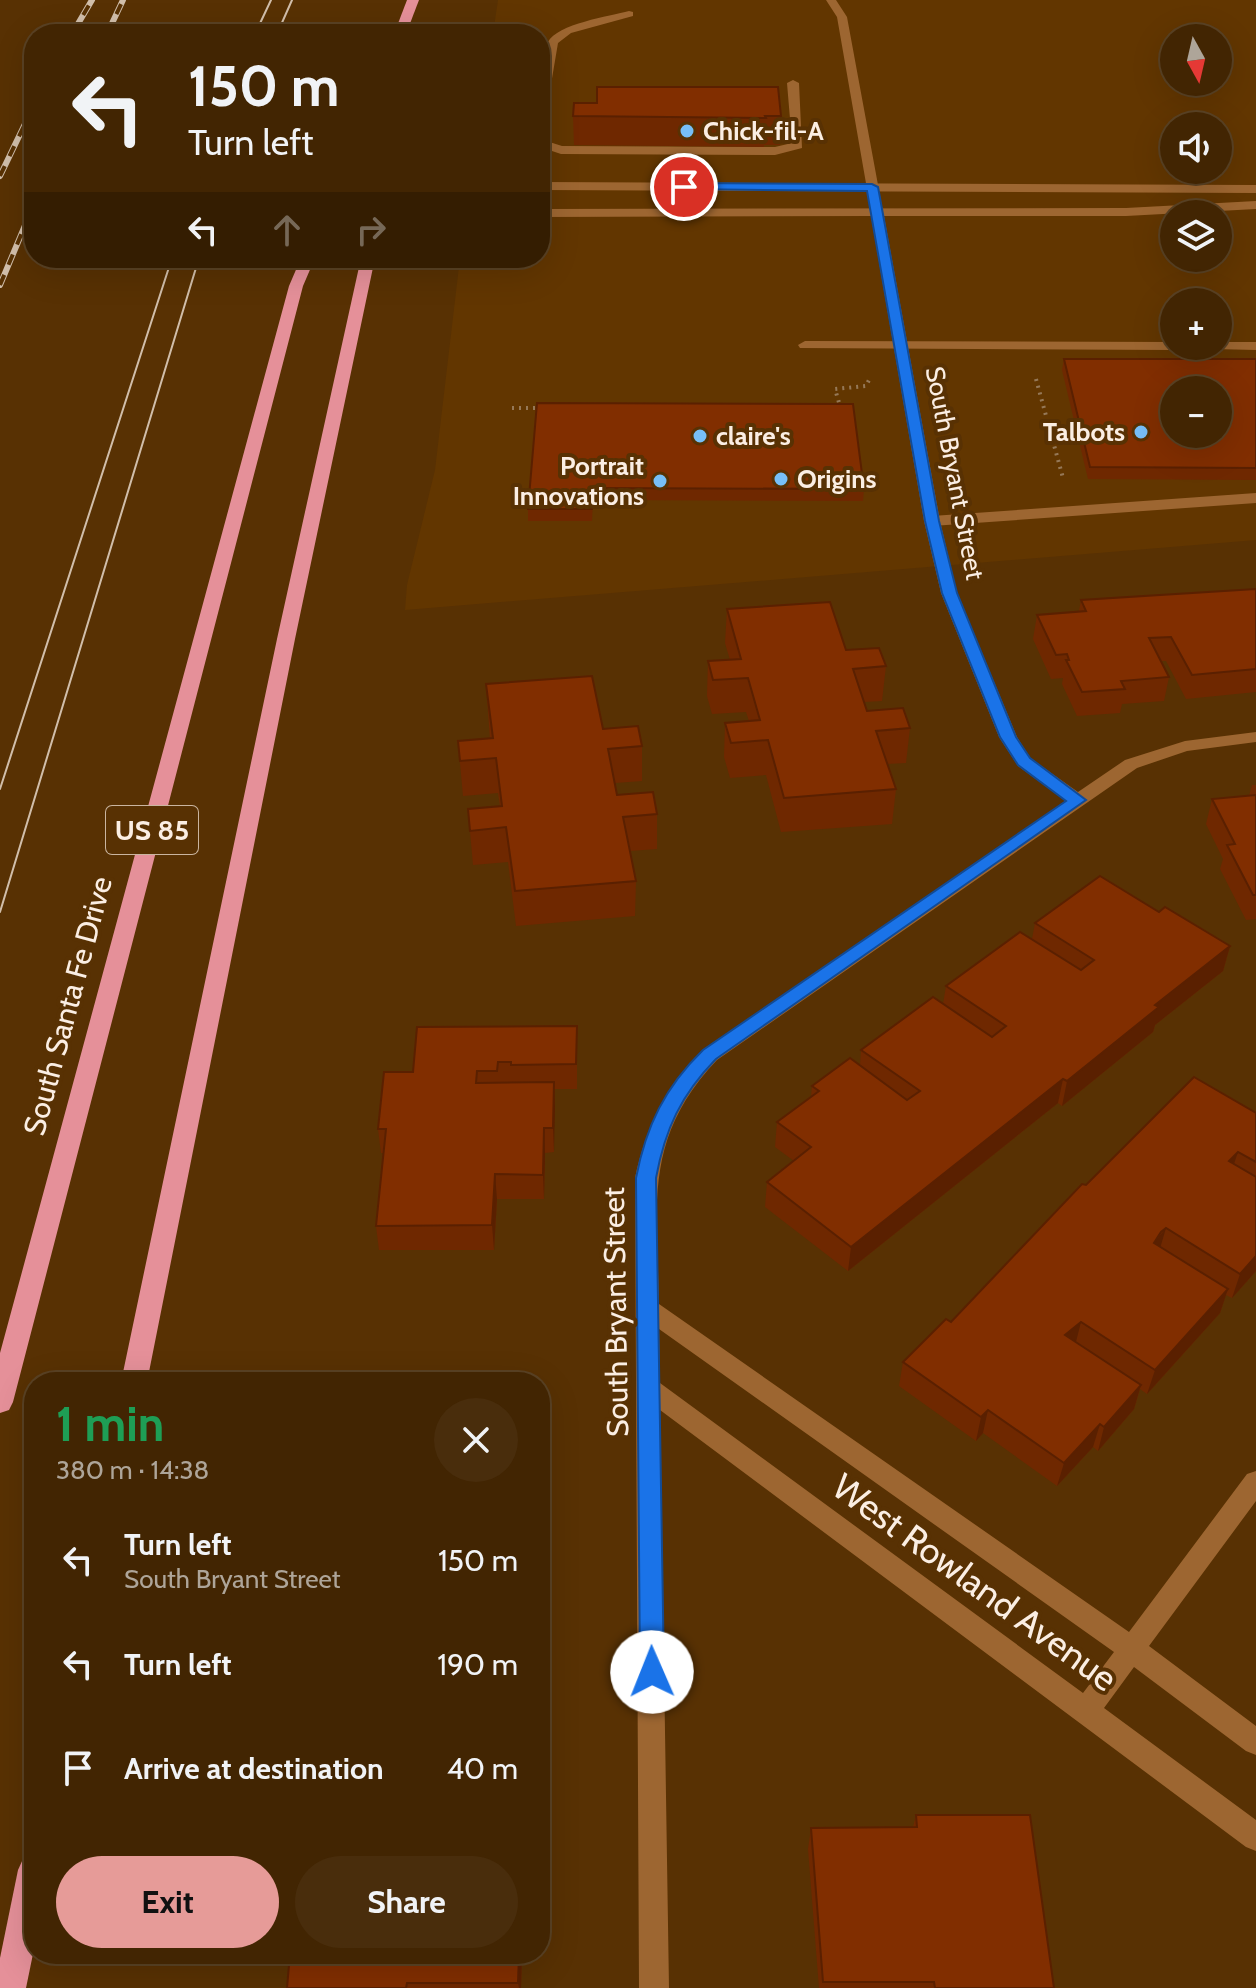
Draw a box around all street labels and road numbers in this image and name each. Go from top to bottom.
street label: South Bryant Street [919,364,991,583]
road number: US 85 [106,806,198,854]
street label: South Santa Fe Drive [15,872,120,1139]
street label: South Bryant Street [595,1187,636,1437]
street label: West Rowland Avenue [824,1464,1126,1700]

